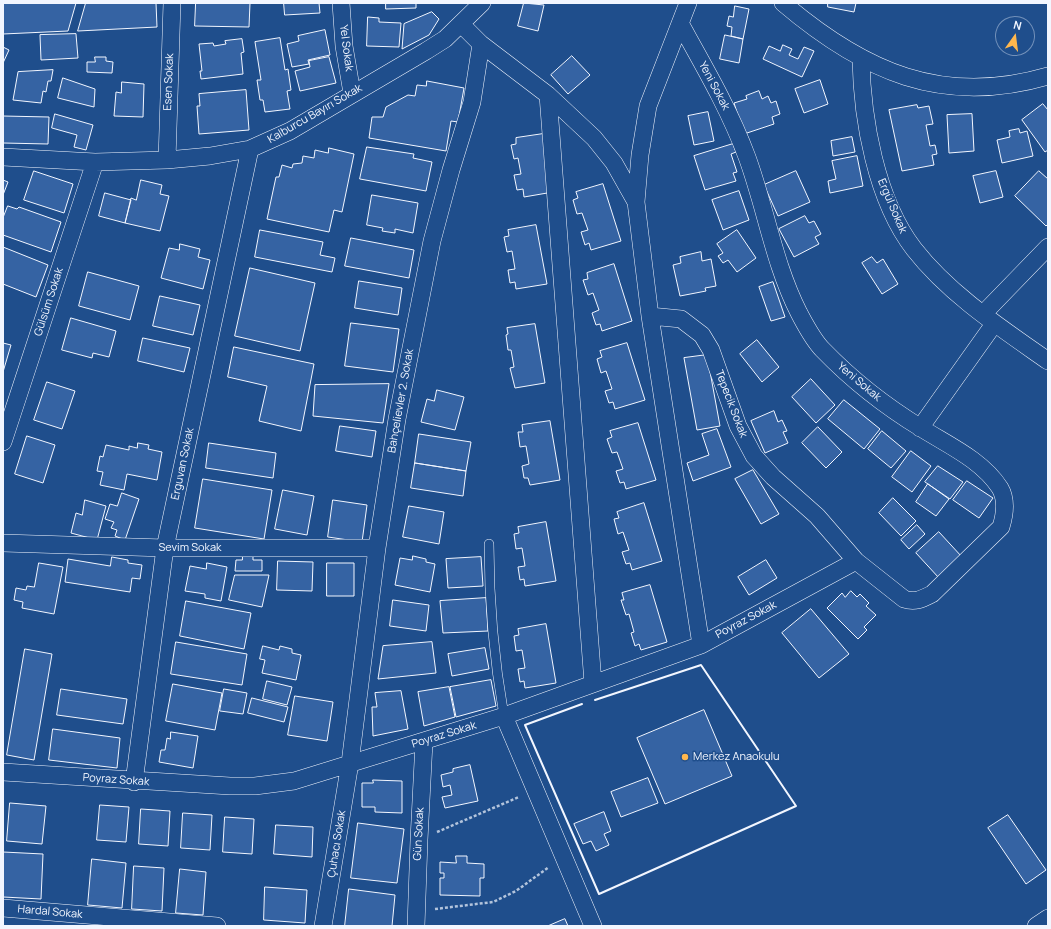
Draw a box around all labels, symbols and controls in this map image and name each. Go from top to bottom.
north arrow [995,16,1035,56]
text: N [1012,17,1023,33]
street label: Yel Sokak [337,24,355,72]
street label: Esen Sokak [161,53,177,111]
street label: Yeni Sokak [696,59,732,113]
street label: Kalburcu Bayırı Sokak [265,82,365,146]
street label: Ergül Sokak [875,177,909,235]
street label: Gülsüm Sokak [32,266,66,338]
street label: Bahçelievler 2. Sokak [385,348,417,454]
street label: Yeni Sokak [834,360,884,404]
street label: Tepecik Sokak [712,368,750,440]
street label: Erguvan Sokak [169,427,197,501]
street label: Sevim Sokak [159,541,221,555]
street label: Poyraz Sokak [713,598,779,642]
street label: Poyraz Sokak [410,719,478,751]
place label: Merkez Anaokulu [693,750,780,764]
marker: Merkez Anaokulu [680,752,690,762]
street label: Poyraz Sokak [82,771,150,789]
street label: Gün Sokak [411,807,427,861]
street label: Çuhacı Sokak [325,809,349,879]
street label: Hardal Sokak [17,903,83,921]

